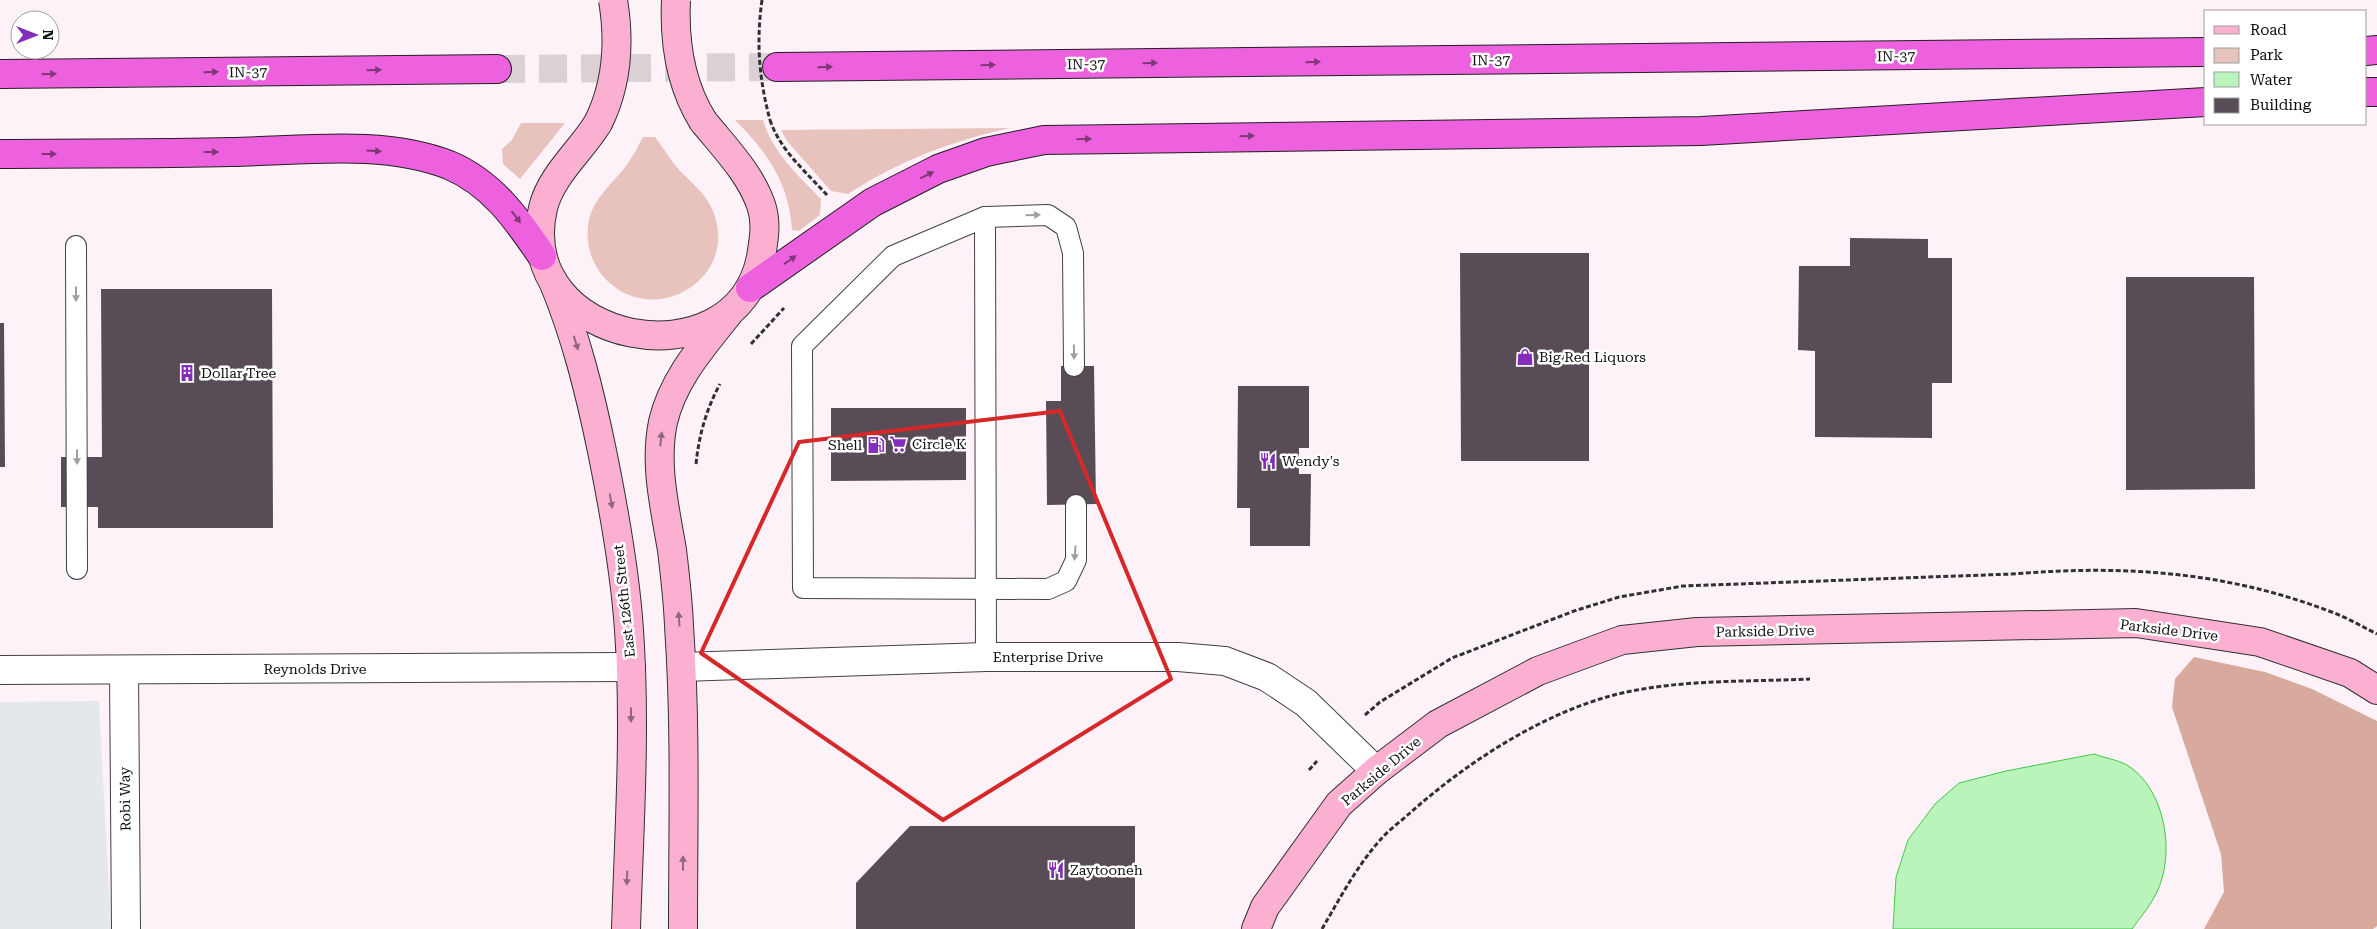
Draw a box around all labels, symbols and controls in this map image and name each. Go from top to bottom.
north arrow [10,10,60,60]
legend [2204,10,2367,125]
text: Road [2250,21,2287,39]
text: N [40,30,56,41]
text: Park [2250,46,2284,64]
street label: IN-37 [1877,48,1915,64]
street label: IN-37 [1472,52,1510,68]
street label: IN-37 [1067,56,1105,72]
one-way arrow [1305,58,1321,66]
one-way arrow [1143,59,1159,67]
one-way arrow [980,61,996,69]
one-way arrow [818,63,834,71]
street label: IN-37 [229,64,267,80]
one-way arrow [366,66,382,74]
one-way arrow [203,68,219,76]
one-way arrow [41,70,57,78]
text: Water [2250,71,2292,89]
text: Building [2250,96,2312,114]
one-way arrow [1239,132,1255,140]
one-way arrow [1076,135,1092,143]
one-way arrow [366,147,382,155]
one-way arrow [203,148,219,156]
one-way arrow [41,150,57,158]
one-way arrow [920,170,934,178]
one-way arrow [510,210,521,223]
one-way arrow [1026,211,1042,219]
one-way arrow [783,255,796,265]
one-way arrow [72,287,80,303]
one-way arrow [573,335,581,350]
one-way arrow [1070,344,1078,360]
shop icon: Big Red Liquors [1515,347,1535,367]
place label: Big Red Liquors [1539,349,1646,365]
building icon: Dollar Tree [177,363,197,383]
place label: Dollar Tree [201,365,277,381]
one-way arrow [657,430,665,446]
supermarket icon: Circle K [888,434,908,454]
fuel station icon: Shell [866,435,886,455]
place label: Circle K [912,436,966,452]
place label: Shell [828,437,863,453]
one-way arrow [73,449,81,465]
restaurant icon: Wendy's [1258,451,1278,471]
place label: Wendy's [1282,453,1340,469]
one-way arrow [608,494,616,510]
street label: East 126th Street [610,544,638,658]
one-way arrow [1071,546,1079,562]
one-way arrow [674,610,682,626]
street label: Parkside Drive [2119,616,2219,644]
street label: Parkside Drive [1716,622,1815,640]
street label: Enterprise Drive [993,649,1103,665]
street label: Reynolds Drive [263,661,367,677]
one-way arrow [627,708,635,724]
street label: Parkside Drive [1338,733,1424,809]
street label: Robi Way [116,766,134,831]
one-way arrow [679,855,687,871]
restaurant icon: Zaytooneh [1046,860,1066,880]
place label: Zaytooneh [1070,862,1143,878]
one-way arrow [623,870,631,886]

